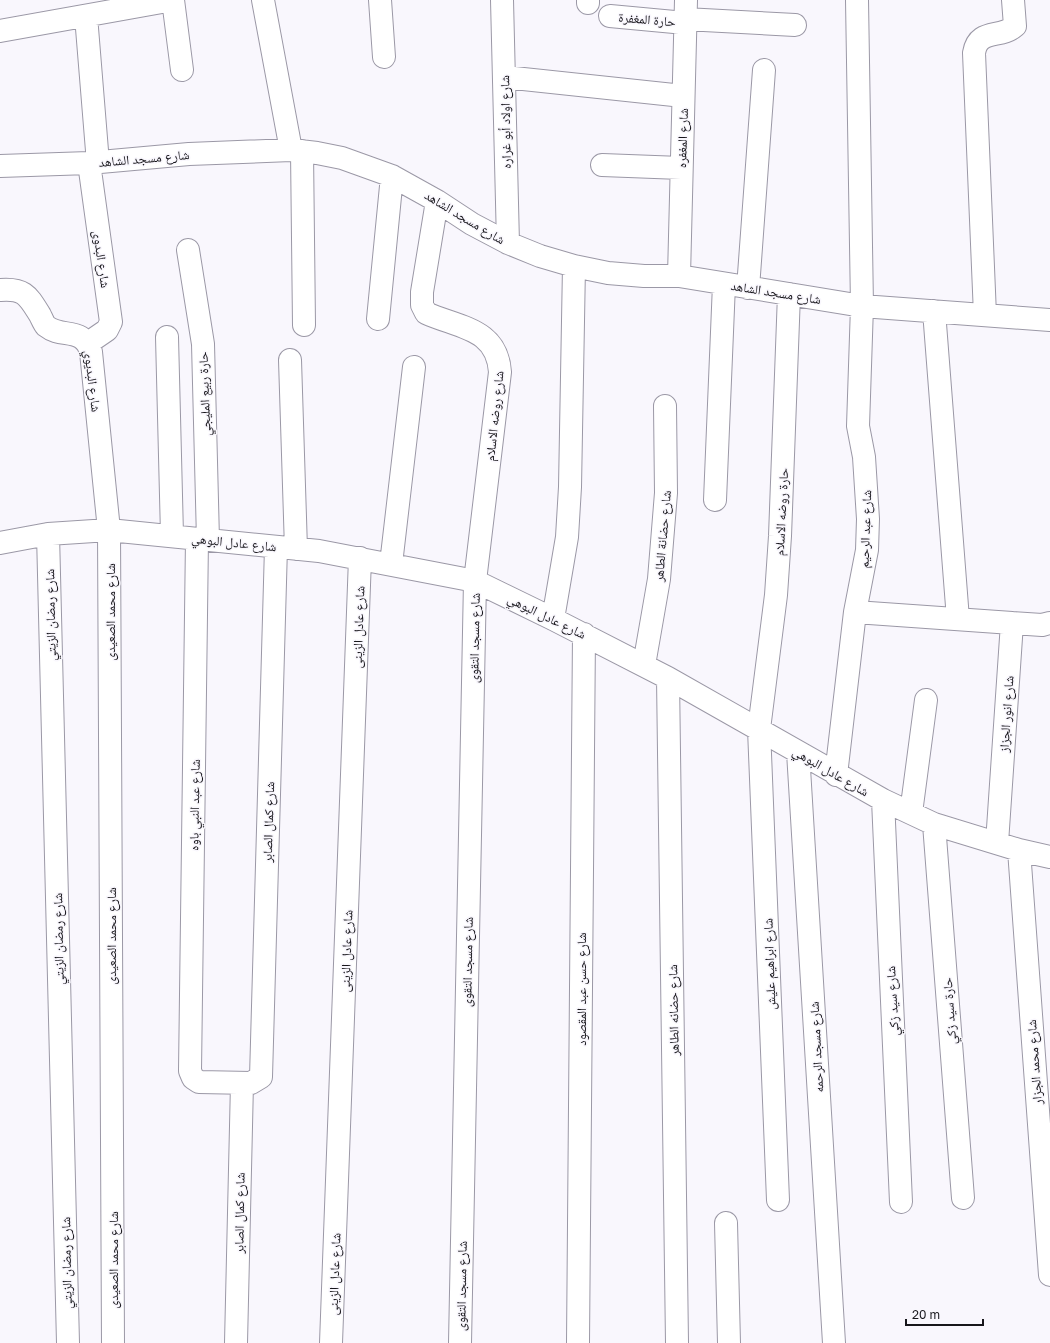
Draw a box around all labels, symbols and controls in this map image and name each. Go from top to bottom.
street label: حارة المغفرة [618,9,676,30]
street label: شارع اولاد أبو غراره [496,75,516,169]
street label: شارع المغفره [673,108,693,168]
street label: شارع مسجد الشاهد [98,146,190,172]
street label: شارع مسجد الشاهد [421,187,508,249]
street label: شارع البدوى [88,229,114,289]
street label: شارع مسجد الشاهد [729,277,822,309]
street label: شارع البديوي [78,349,105,413]
street label: حارة ربيع المليجي [195,351,217,437]
street label: شارع روضه الاسلام [481,370,509,462]
street label: حارة روضه الاسلام [771,468,792,557]
street label: شارع عبد الرحيم [856,489,876,569]
street label: شارع حضانة الطاهر [650,490,676,583]
street label: شارع عادل البوهي [190,530,277,558]
street label: شارع محمد الصعيدى [102,563,120,661]
street label: شارع رمضان الزيتي [41,569,62,661]
street label: شارع عادل الزينى [349,586,369,669]
street label: شارع عادل البوهي [504,590,589,645]
street label: شارع مسجد التقوى [465,593,485,683]
street label: شارع انور الجزاز [995,675,1019,754]
street label: شارع عادل البوهي [788,743,872,802]
street label: شارع عبد النبي باوه [185,759,206,851]
street label: شارع كمال الصابر [259,781,279,864]
street label: شارع محمد الصعيدى [103,887,121,985]
street label: شارع رمضان الزيتي [49,893,70,985]
street label: شارع عادل الزينى [337,910,357,993]
street label: شارع مسجد التقوى [458,917,478,1007]
street label: شارع ابراهيم عليش [759,918,781,1010]
street label: شارع حسن عبد المقصود [573,932,591,1046]
street label: شارع حضانه الطاهر [664,964,684,1057]
street label: شارع سيد زكي [882,965,905,1036]
street label: حارة سيد زكي [939,977,963,1045]
street label: شارع مسجد الرحمه [806,1001,828,1093]
street label: شارع محمد الجزار [1023,1019,1047,1106]
street label: شارع كمال الصابر [230,1172,250,1255]
street label: شارع محمد الصعيدى [105,1211,123,1309]
street label: شارع رمضان الزيتي [57,1217,78,1309]
street label: شارع عادل الزينى [325,1233,345,1316]
street label: شارع مسجد التقوى [452,1241,472,1331]
scale bar [906,1301,983,1327]
text: 20 m [912,1307,940,1322]

